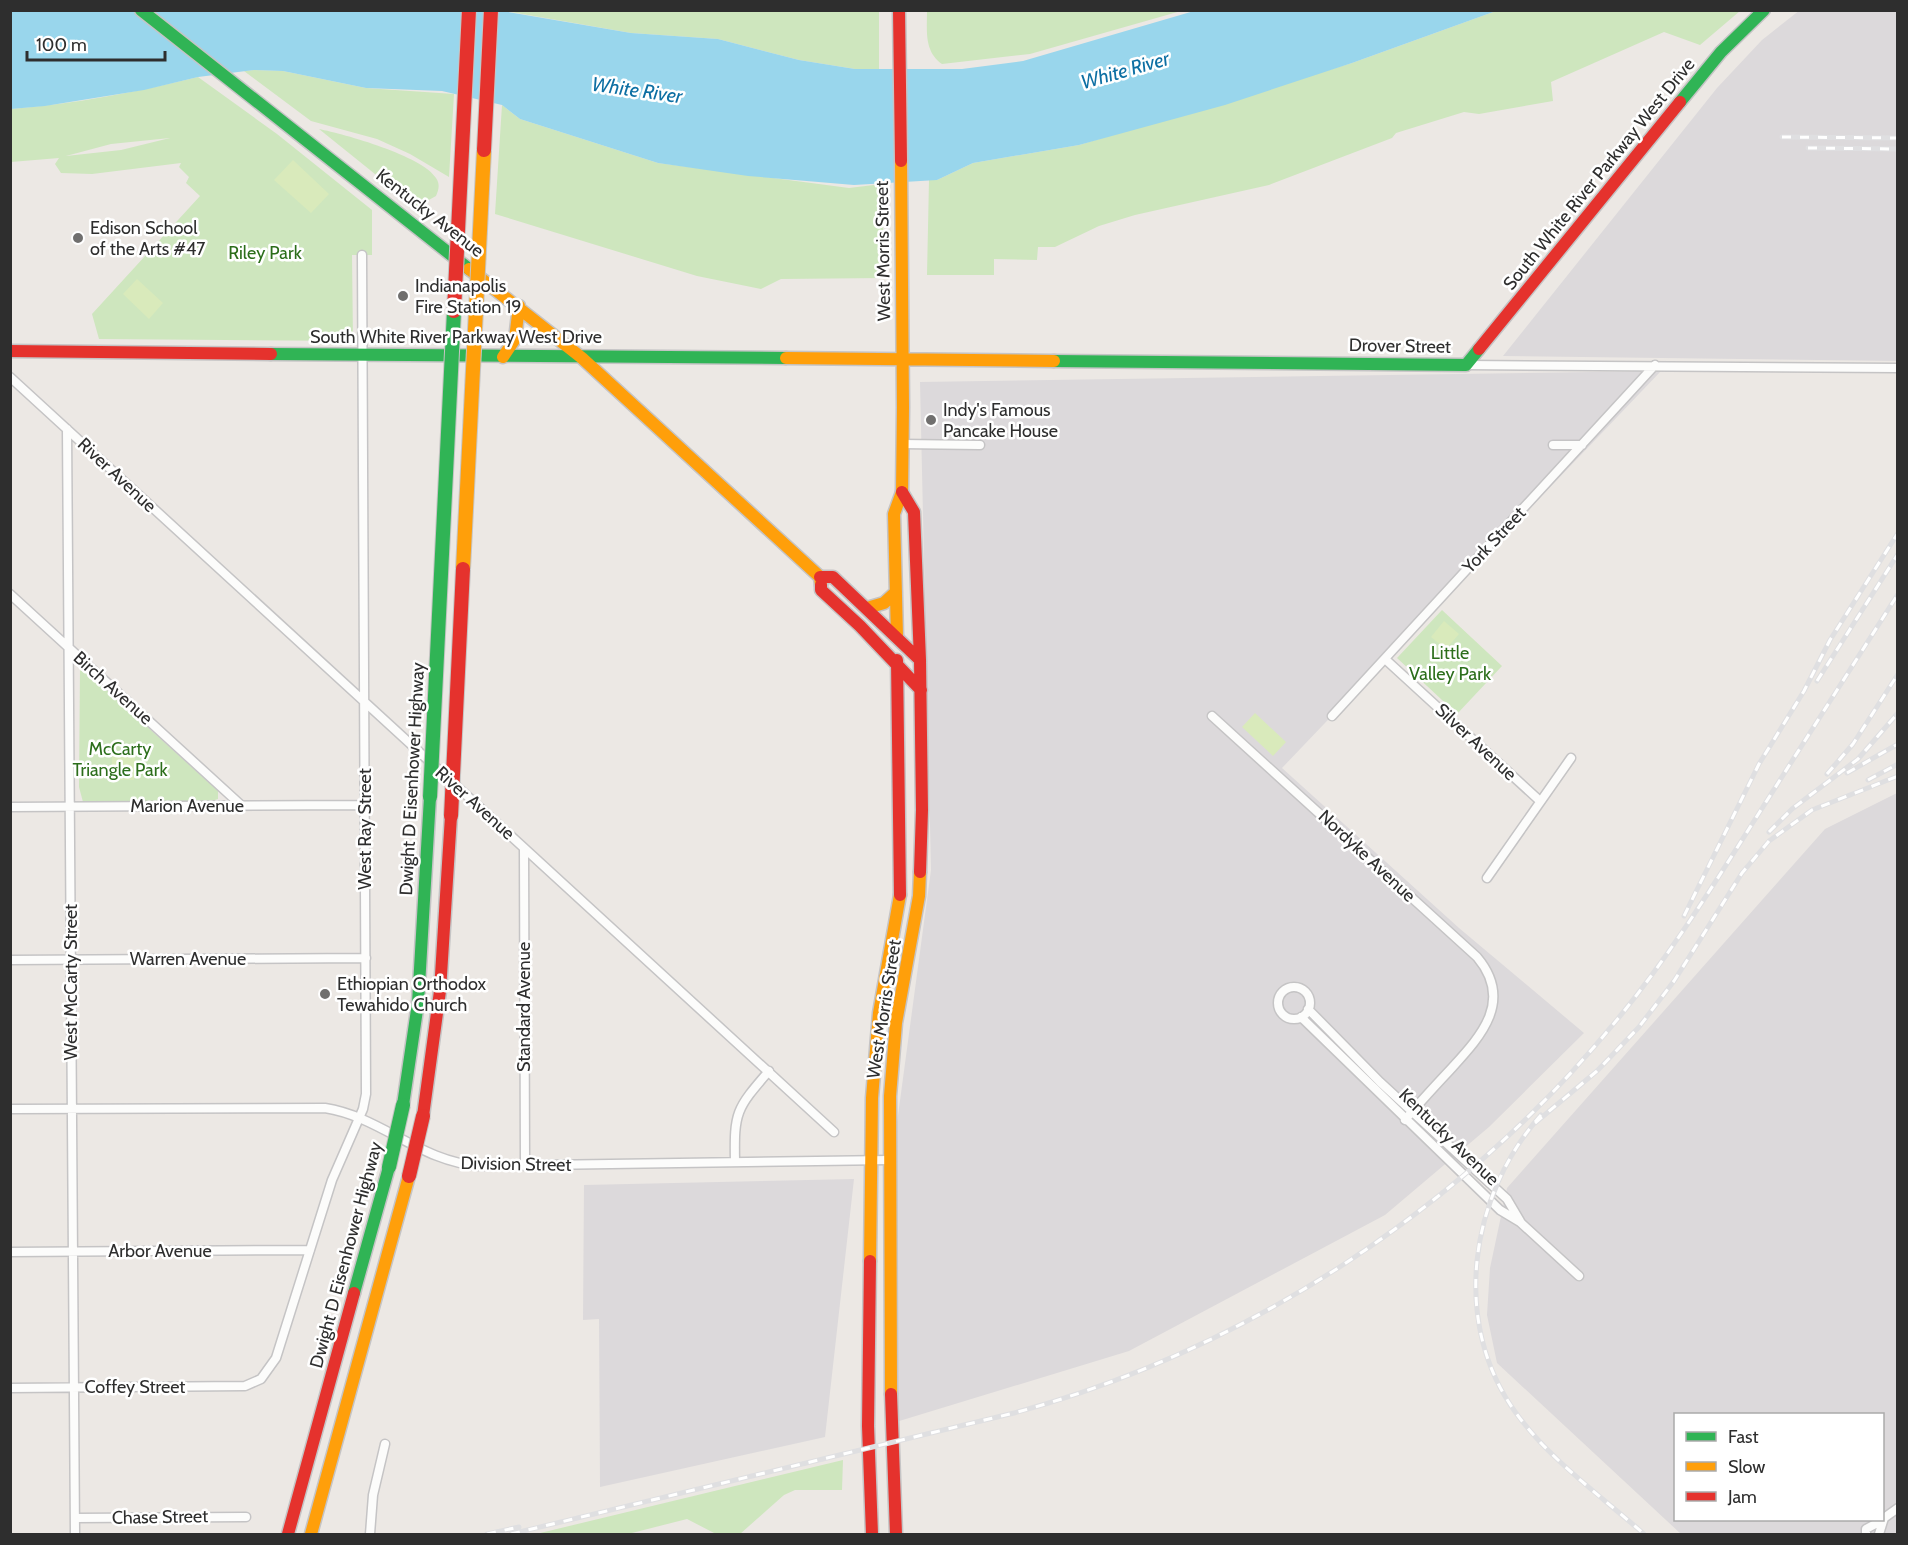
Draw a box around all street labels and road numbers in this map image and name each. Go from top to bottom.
street label: South White River Parkway West Drive [1499,54,1699,294]
street label: Kentucky Avenue [372,164,488,262]
street label: West Morris Street [871,181,895,321]
street label: South White River Parkway West Drive [310,326,602,348]
street label: Drover Street [1349,334,1451,358]
street label: River Avenue [73,433,161,517]
street label: York Street [1457,502,1530,578]
street label: Birch Avenue [69,647,157,729]
street label: Dwight D Eisenhower Highway [395,662,429,896]
street label: Silver Avenue [1431,699,1521,785]
street label: River Avenue [431,762,519,844]
street label: West Ray Street [354,768,376,890]
street label: Marion Avenue [130,795,244,817]
street label: Nordyke Avenue [1314,805,1420,907]
street label: West McCarty Street [60,904,82,1060]
street label: West Morris Street [862,938,906,1080]
street label: Standard Avenue [513,942,535,1072]
street label: Warren Avenue [130,948,246,970]
street label: Kentucky Avenue [1394,1084,1504,1190]
street label: Dwight D Eisenhower Highway [305,1139,387,1371]
street label: Division Street [460,1152,572,1176]
street label: Arbor Avenue [108,1240,212,1262]
street label: Coffey Street [85,1376,185,1398]
street label: Chase Street [112,1505,208,1529]

